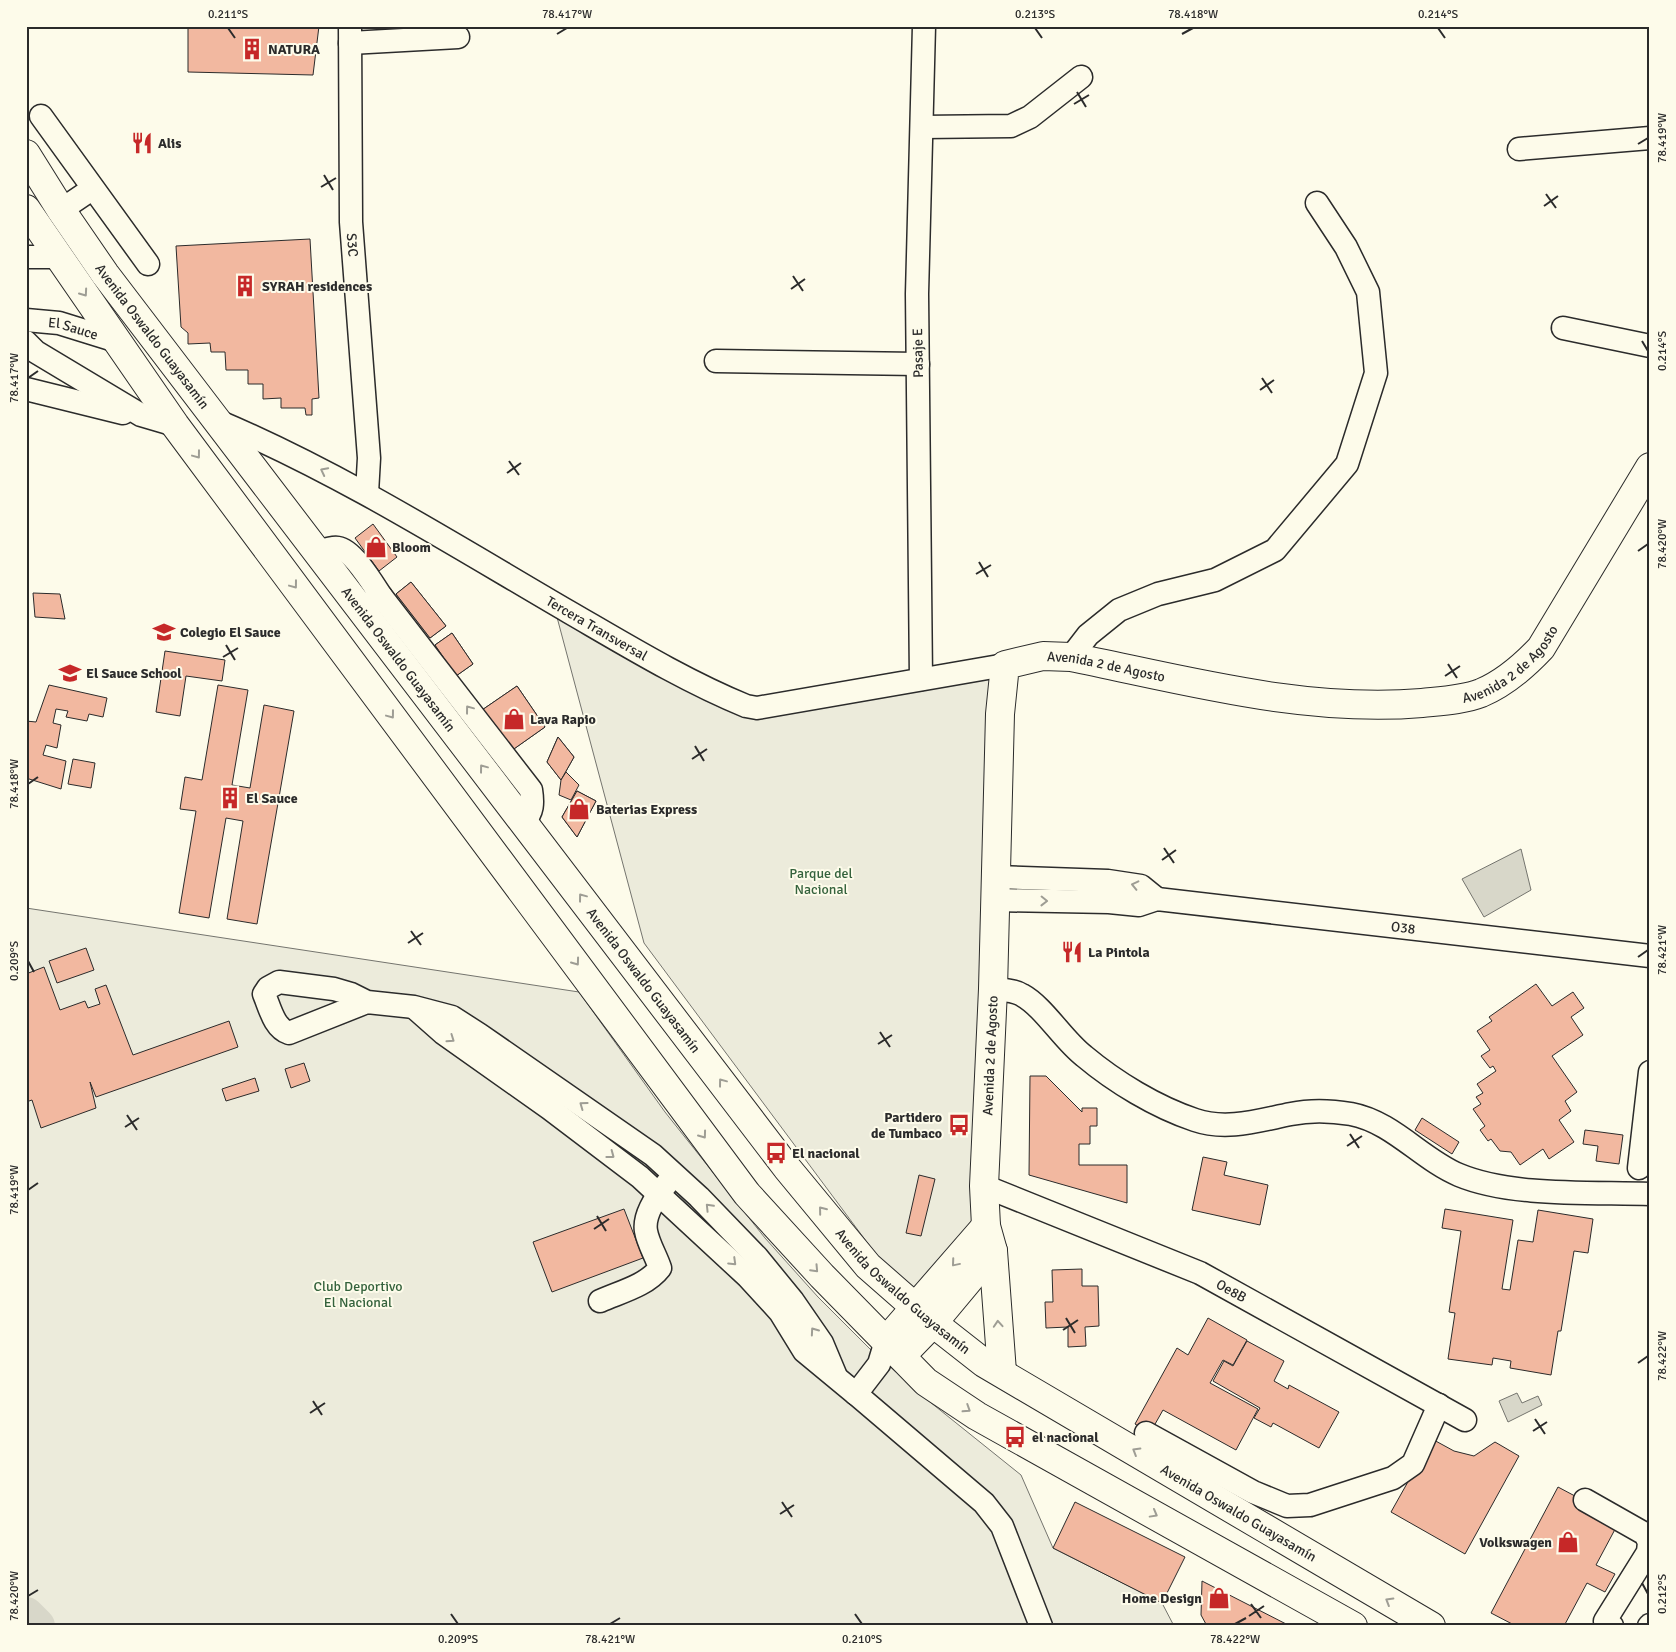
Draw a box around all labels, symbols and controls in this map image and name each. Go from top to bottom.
text: 0.211°S [208,7,248,22]
text: 78.417°W [542,7,592,22]
text: 0.213°S [1015,7,1055,22]
text: 78.418°W [1168,7,1218,22]
text: 0.214°S [1418,7,1458,22]
building icon: NATURA [239,36,265,62]
place label: NATURA [268,41,320,58]
text: 78.419°W [1655,113,1670,163]
restaurant icon: Alis [129,130,155,156]
place label: Alis [158,135,181,152]
street label: S3C [343,232,362,257]
street label: Avenida Oswaldo Guayasamín [92,260,213,412]
building icon: SYRAH residences [232,273,258,299]
place label: SYRAH residences [262,278,372,295]
one-way arrow [78,287,87,296]
street label: El Sauce [48,314,100,343]
street label: Pasaje E [909,328,927,378]
text: 0.214°S [1655,331,1670,371]
text: 78.417°W [7,353,22,403]
one-way arrow [191,449,199,458]
one-way arrow [320,467,329,477]
text: 78.420°W [1655,519,1670,569]
shop icon: Bloom [363,534,389,560]
place label: Bloom [392,539,431,556]
one-way arrow [288,579,297,589]
street label: Avenida Oswaldo Guayasamín [338,583,459,735]
street label: Tercera Transversal [543,592,651,664]
school or university icon: Colegio El Sauce [151,619,177,645]
street label: Avenida 2 de Agosto [1460,622,1561,707]
place label: Colegio El Sauce [180,624,281,641]
street label: Avenida 2 de Agosto [1047,648,1167,685]
school or university icon: El Sauce School [57,660,83,686]
place label: El Sauce School [86,665,182,682]
one-way arrow [466,705,475,715]
shop icon: Lava Rapio [501,706,527,732]
one-way arrow [385,709,394,719]
place label: Lava Rapio [530,711,596,728]
text: 78.418°W [7,759,22,809]
one-way arrow [480,764,489,774]
building icon: El Sauce [217,785,243,811]
place label: El Sauce [246,790,298,807]
shop icon: Baterias Express [566,796,592,822]
place label: Baterias Express [596,801,697,818]
park label: Parque del Nacional [789,865,853,898]
one-way arrow [1130,880,1139,891]
one-way arrow [579,894,587,903]
one-way arrow [1040,896,1048,906]
street label: Avenida Oswaldo Guayasamín [583,904,704,1056]
street label: O38 [1390,918,1416,937]
text: 78.421°W [1655,925,1670,975]
restaurant icon: La Pintola [1059,939,1085,965]
text: 0.209°S [7,941,22,981]
place label: La Pintola [1088,944,1150,961]
one-way arrow [570,956,578,965]
street label: Avenida 2 de Agosto [979,995,1001,1116]
one-way arrow [445,1033,455,1042]
one-way arrow [720,1079,728,1088]
one-way arrow [579,1102,589,1111]
place label: Partidero de Tumbaco [871,1109,942,1142]
bus stop icon: Partidero de Tumbaco [946,1112,972,1138]
one-way arrow [698,1129,706,1138]
bus stop icon: El nacional [763,1140,789,1166]
place label: El nacional [792,1145,860,1162]
one-way arrow [605,1149,615,1158]
text: 78.419°W [7,1165,22,1215]
one-way arrow [706,1204,715,1213]
one-way arrow [819,1207,828,1216]
street label: Avenida Oswaldo Guayasamín [832,1225,974,1358]
one-way arrow [727,1256,736,1265]
one-way arrow [951,1258,960,1267]
one-way arrow [809,1263,818,1272]
street label: Oe8B [1213,1275,1250,1306]
park label: Club Deportivo El Nacional [314,1278,402,1311]
one-way arrow [993,1319,1004,1327]
one-way arrow [811,1327,820,1337]
text: 78.422°W [1655,1331,1670,1381]
one-way arrow [961,1403,971,1412]
bus stop icon: el nacional [1002,1424,1028,1450]
place label: el nacional [1032,1429,1099,1446]
one-way arrow [1132,1448,1141,1458]
street label: Avenida Oswaldo Guayasamín [1158,1460,1320,1565]
one-way arrow [1149,1508,1158,1518]
shop icon: Volkswagen [1555,1529,1581,1555]
place label: Volkswagen [1479,1534,1552,1551]
text: 78.420°W [7,1571,22,1621]
text: 0.212°S [1655,1574,1670,1614]
shop icon: Home Design [1206,1585,1232,1611]
place label: Home Design [1122,1590,1202,1607]
one-way arrow [1386,1597,1395,1607]
text: 0.209°S [438,1632,478,1647]
text: 78.421°W [585,1632,635,1647]
text: 0.210°S [842,1632,882,1647]
text: 78.422°W [1210,1632,1260,1647]

